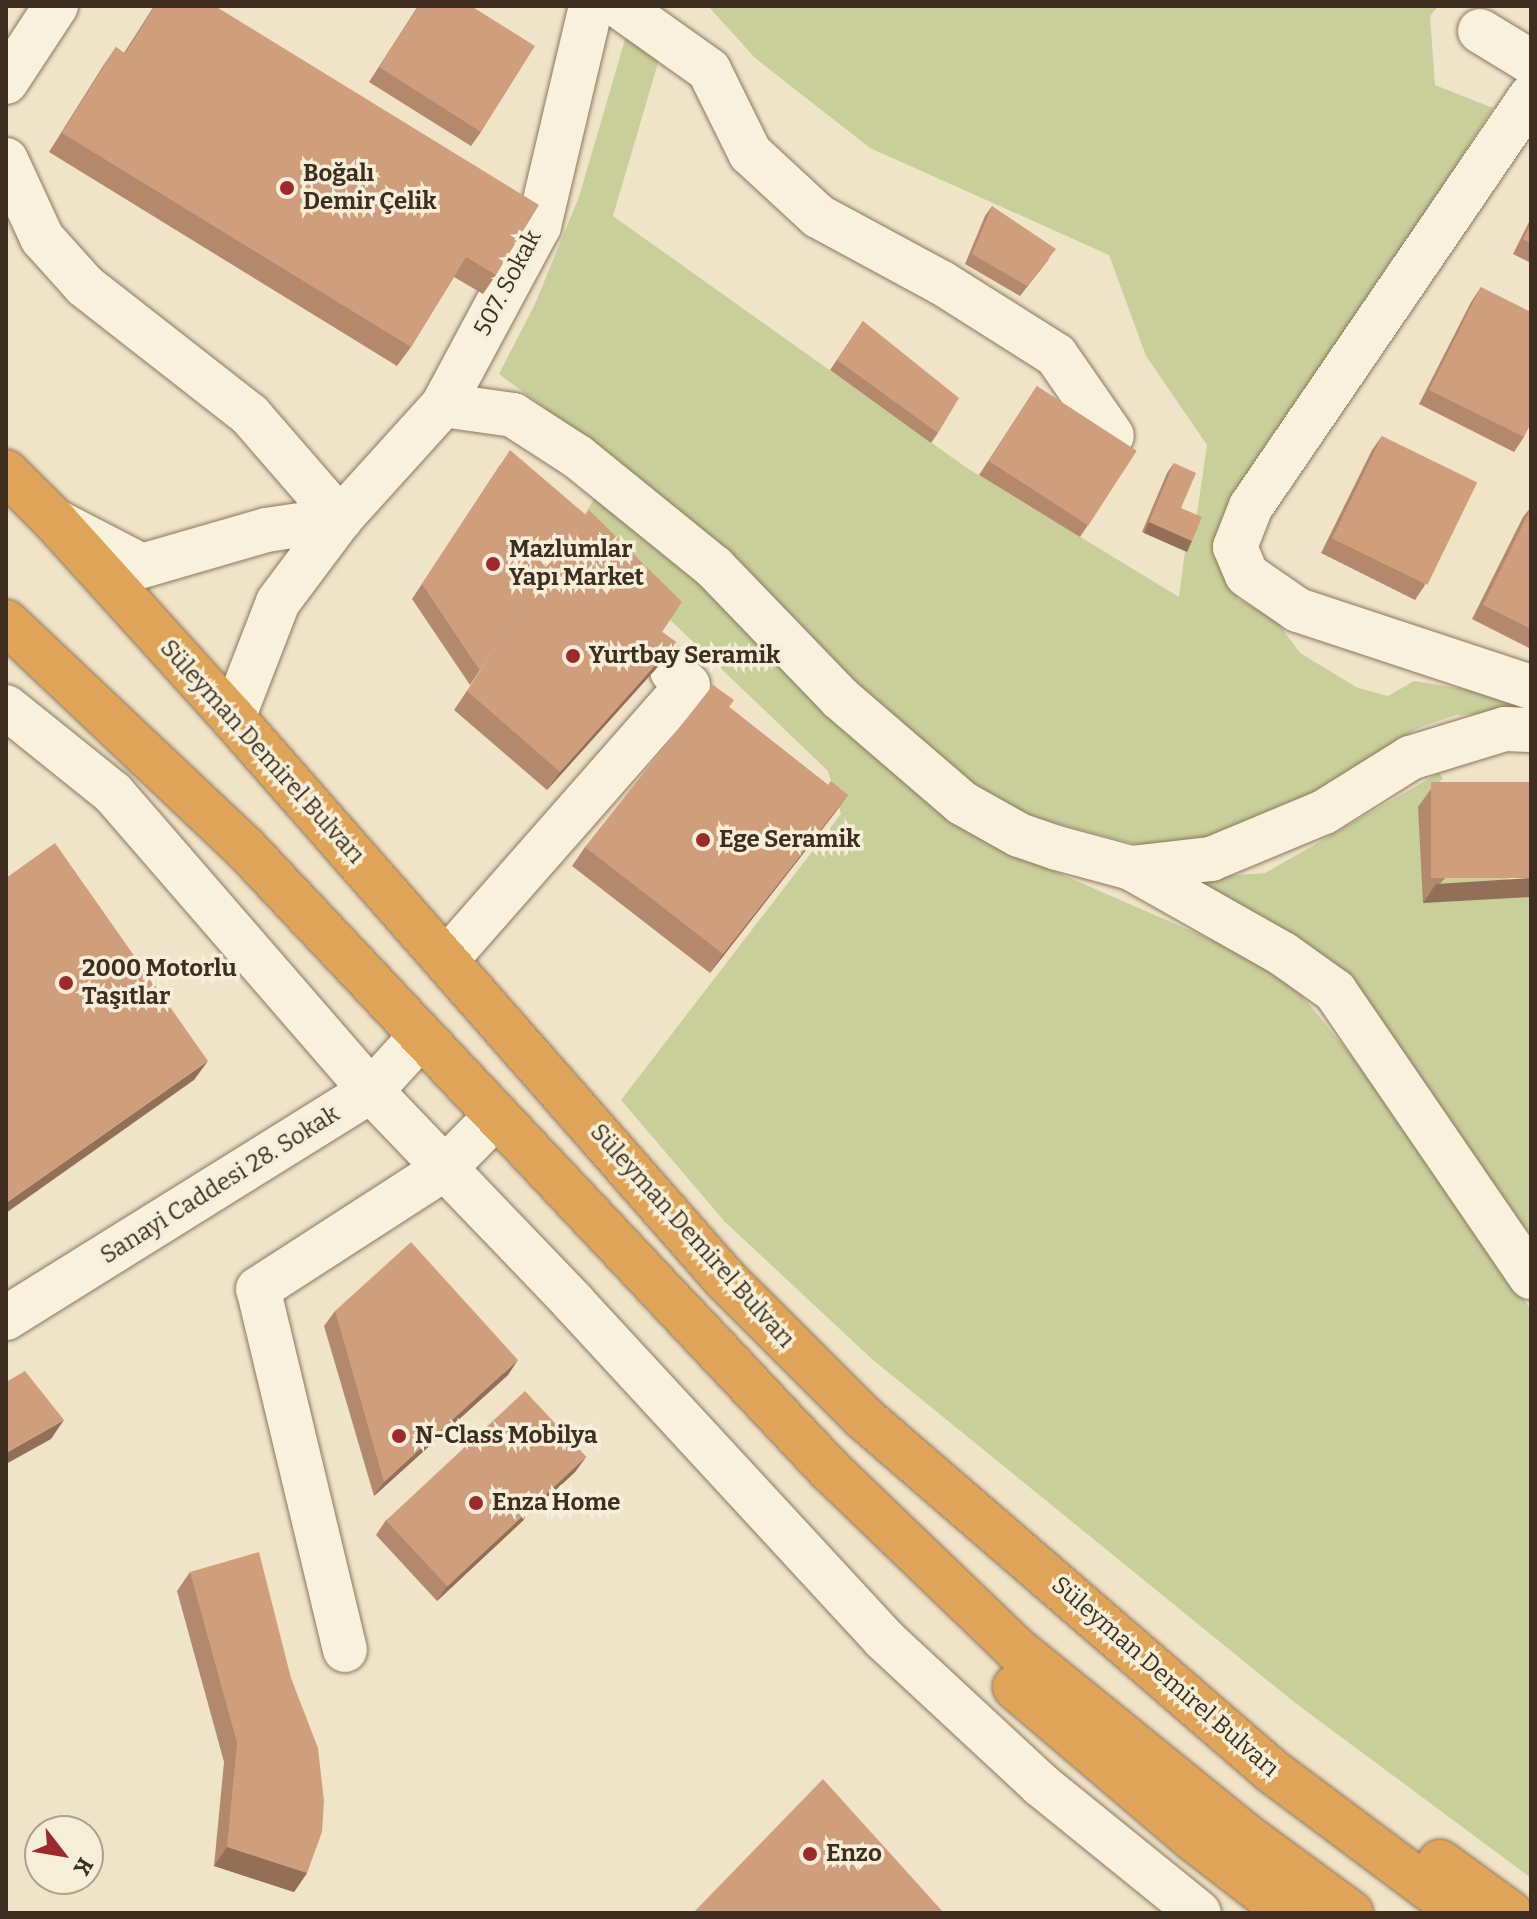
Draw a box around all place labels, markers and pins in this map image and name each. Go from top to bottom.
place label: Boğalı Demir Çelik [303,160,436,216]
marker: Boğalı Demir Çelik [278,179,296,197]
place label: Mazlumlar Yapı Market [509,536,644,592]
marker: Mazlumlar Yapı Market [484,555,502,573]
place label: Yurtbay Seramik [589,642,780,670]
marker: Yurtbay Seramik [564,647,582,665]
place label: Ege Seramik [719,826,860,854]
marker: Ege Seramik [694,831,712,849]
place label: 2000 Motorlu Taşıtlar [82,955,237,1011]
marker: 2000 Motorlu Taşıtlar [57,974,75,992]
place label: N-Class Mobilya [415,1422,597,1450]
marker: N-Class Mobilya [390,1427,408,1445]
place label: Enza Home [492,1489,620,1517]
marker: Enza Home [467,1494,485,1512]
place label: Enzo [826,1840,882,1868]
marker: Enzo [801,1845,819,1863]

